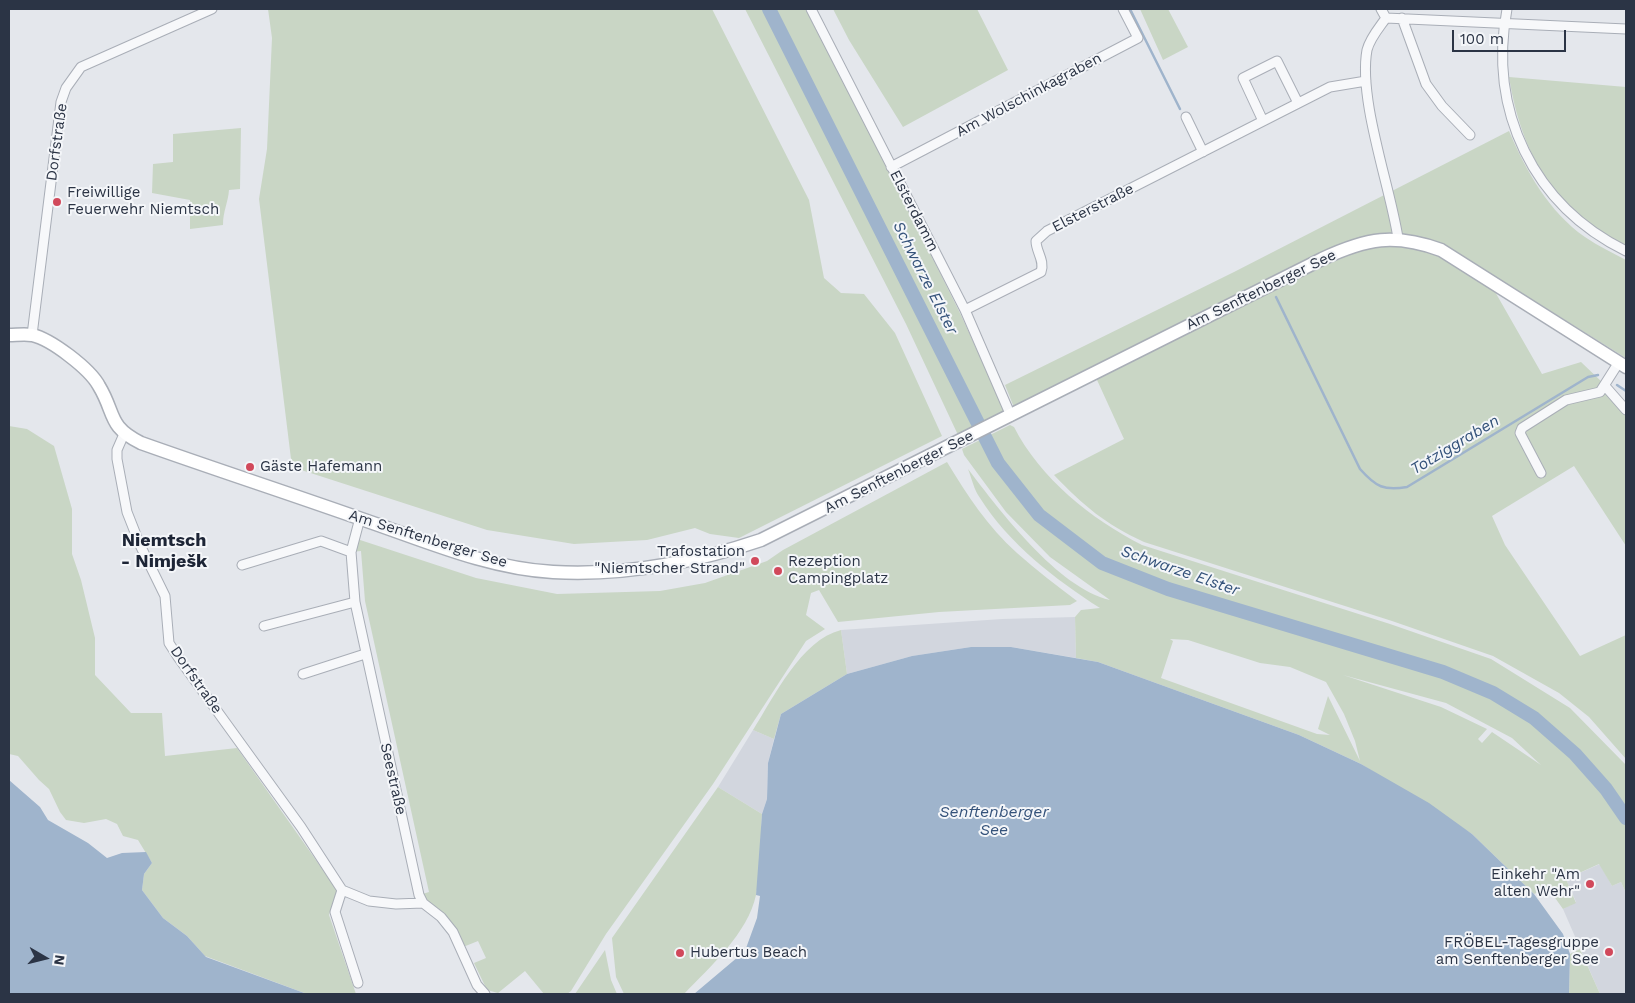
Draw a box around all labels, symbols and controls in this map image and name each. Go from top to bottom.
scale bar [1455,20,1569,52]
text: 100 m [1460,30,1504,48]
street label: Am Wolschinkagraben [953,49,1105,141]
street label: Dorfstraße [43,102,71,182]
street label: Elsterdamm [886,167,942,255]
street label: Elsterstraße [1049,180,1137,236]
place label: Freiwillige Feuerwehr Niemtsch [67,184,219,219]
marker: Freiwillige Feuerwehr Niemtsch [51,196,63,208]
water label: Schwarze Elster [888,218,962,338]
street label: Am Senftenberger See [1183,246,1339,334]
water label: Totziggraben [1407,411,1503,479]
street label: Am Senftenberger See [822,427,976,517]
place label: Gäste Hafemann [260,458,382,476]
marker: Gäste Hafemann [244,461,256,473]
street label: Am Senftenberger See [347,506,509,572]
district label: Niemtsch - Nimješk [121,530,207,572]
water label: Schwarze Elster [1118,542,1242,600]
place label: Trafostation "Niemtscher Strand" [594,543,745,578]
place label: Rezeption Campingplatz [788,553,888,588]
marker: Trafostation "Niemtscher Strand" [749,555,761,567]
marker: Rezeption Campingplatz [772,565,784,577]
street label: Dorfstraße [166,643,226,717]
street label: Seestraße [376,741,410,817]
water label: Senftenberger See [939,802,1049,840]
place label: Einkehr "Am alten Wehr" [1491,866,1580,901]
marker: Einkehr "Am alten Wehr" [1584,878,1596,890]
north arrow [20,933,70,983]
place label: FRÖBEL-Tagesgruppe am Senftenberger See [1436,934,1599,969]
place label: Hubertus Beach [690,944,807,962]
marker: FRÖBEL-Tagesgruppe am Senftenberger See [1603,946,1615,958]
marker: Hubertus Beach [674,947,686,959]
text: N [51,954,68,966]

